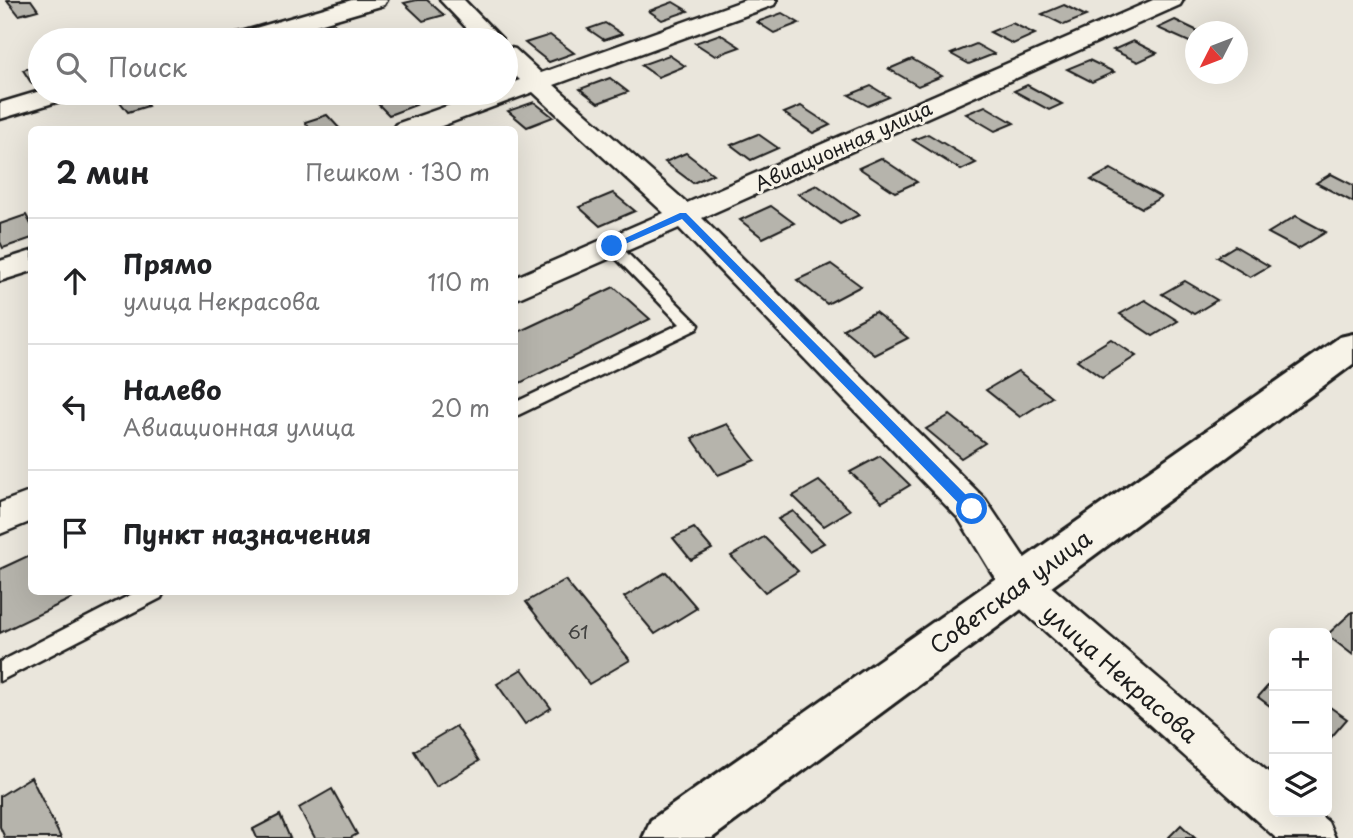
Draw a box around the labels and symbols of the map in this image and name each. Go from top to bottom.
north arrow [1185,21,1248,84]
street label: Авиационная улица [750,93,936,197]
route end [596,230,627,261]
route start [956,493,987,524]
street label: Советская улица [922,520,1099,662]
street label: улица Некрасова [1035,595,1207,751]
house number: 61 [567,617,589,645]

